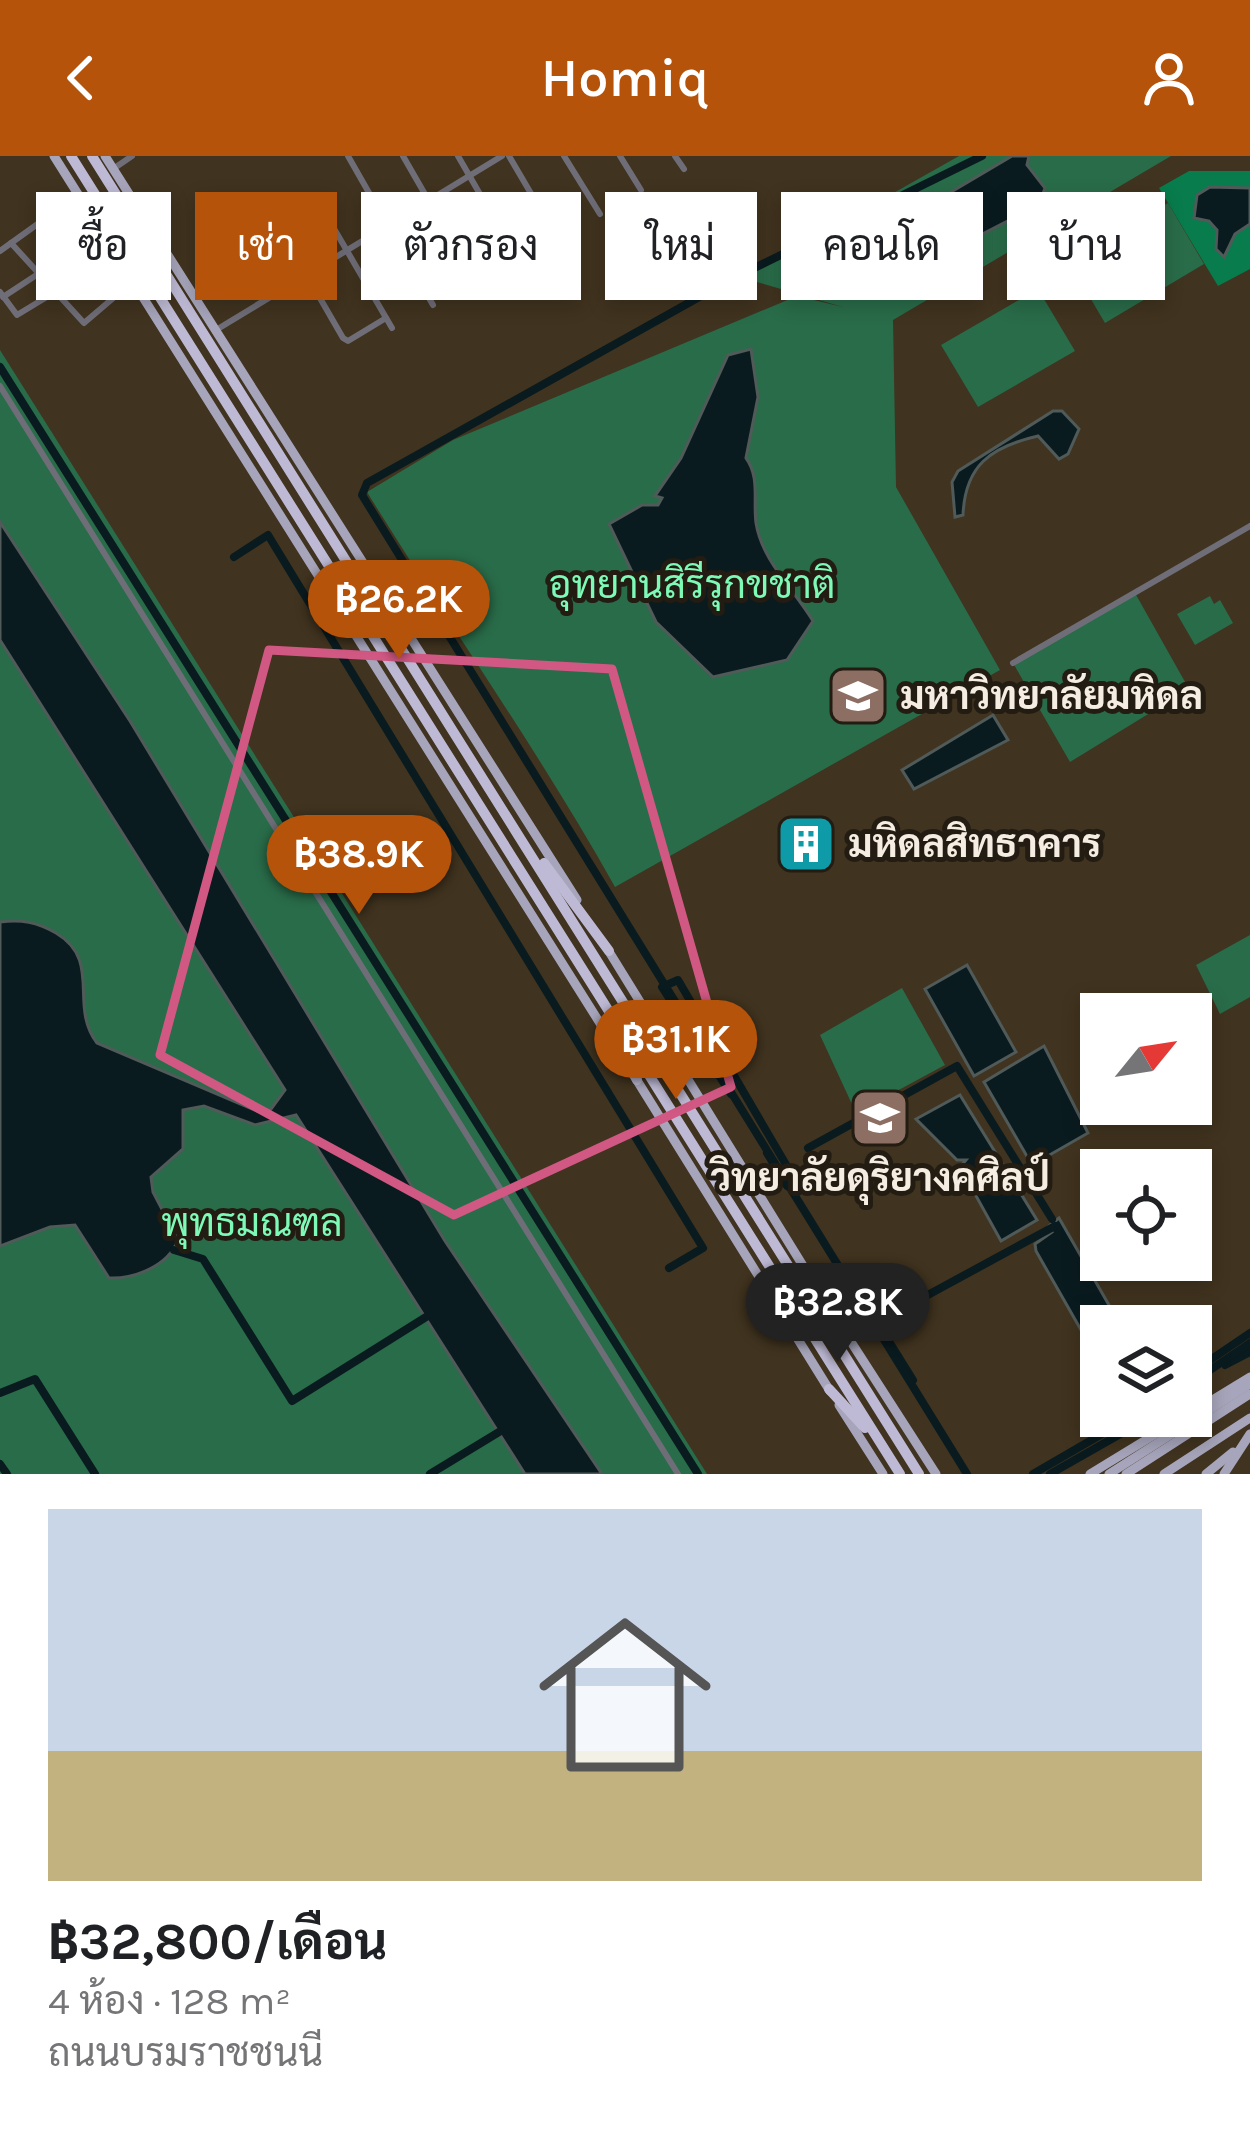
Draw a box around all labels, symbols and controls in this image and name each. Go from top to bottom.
icon: back [48,45,114,111]
icon: person [1136,45,1202,111]
text: Homiq [541,46,709,110]
chip: ซื้อ [36,192,171,300]
chip: เช่า [195,192,337,300]
chip: ตัวกรอง [361,192,581,300]
chip: ใหม่ [605,192,757,300]
chip: คอนโด [781,192,983,300]
chip: บ้าน [1007,192,1165,300]
pin: ฿26.2K [301,560,497,662]
park label: อุทยานสิรีรุกขชาติ [549,561,835,611]
text: ฿26.2K [335,576,463,622]
school or university icon: มหาวิทยาลัยมหิดล [827,665,889,727]
place label: มหาวิทยาลัยมหิดล [900,673,1203,719]
building icon: มหิดลสิทธาคาร [775,813,837,875]
pin: ฿38.9K [261,815,457,917]
place label: มหิดลสิทธาคาร [848,821,1101,867]
text: ฿38.9K [294,831,424,877]
north arrow [1080,993,1212,1125]
map controls [1080,993,1212,1437]
pin: ฿31.1K [578,1000,774,1102]
text: ฿31.1K [621,1016,731,1062]
school or university icon: วิทยาลัยดุริยางคศิลป์ [849,1087,911,1149]
button: locate [1080,1149,1212,1281]
place label: วิทยาลัยดุริยางคศิลป์ [709,1152,1050,1205]
park label: พุทธมณฑล [161,1200,343,1249]
pin: ฿32.8K [740,1263,936,1365]
text: ฿32.8K [773,1279,903,1325]
button: layers [1080,1305,1212,1437]
icon: home [517,1587,733,1803]
text: ฿32,800/เดือน [48,1912,388,1972]
text: 4 ห้อง · 128 m² [48,1978,291,2024]
text: ถนนบรมราชชนนี [48,2030,323,2076]

